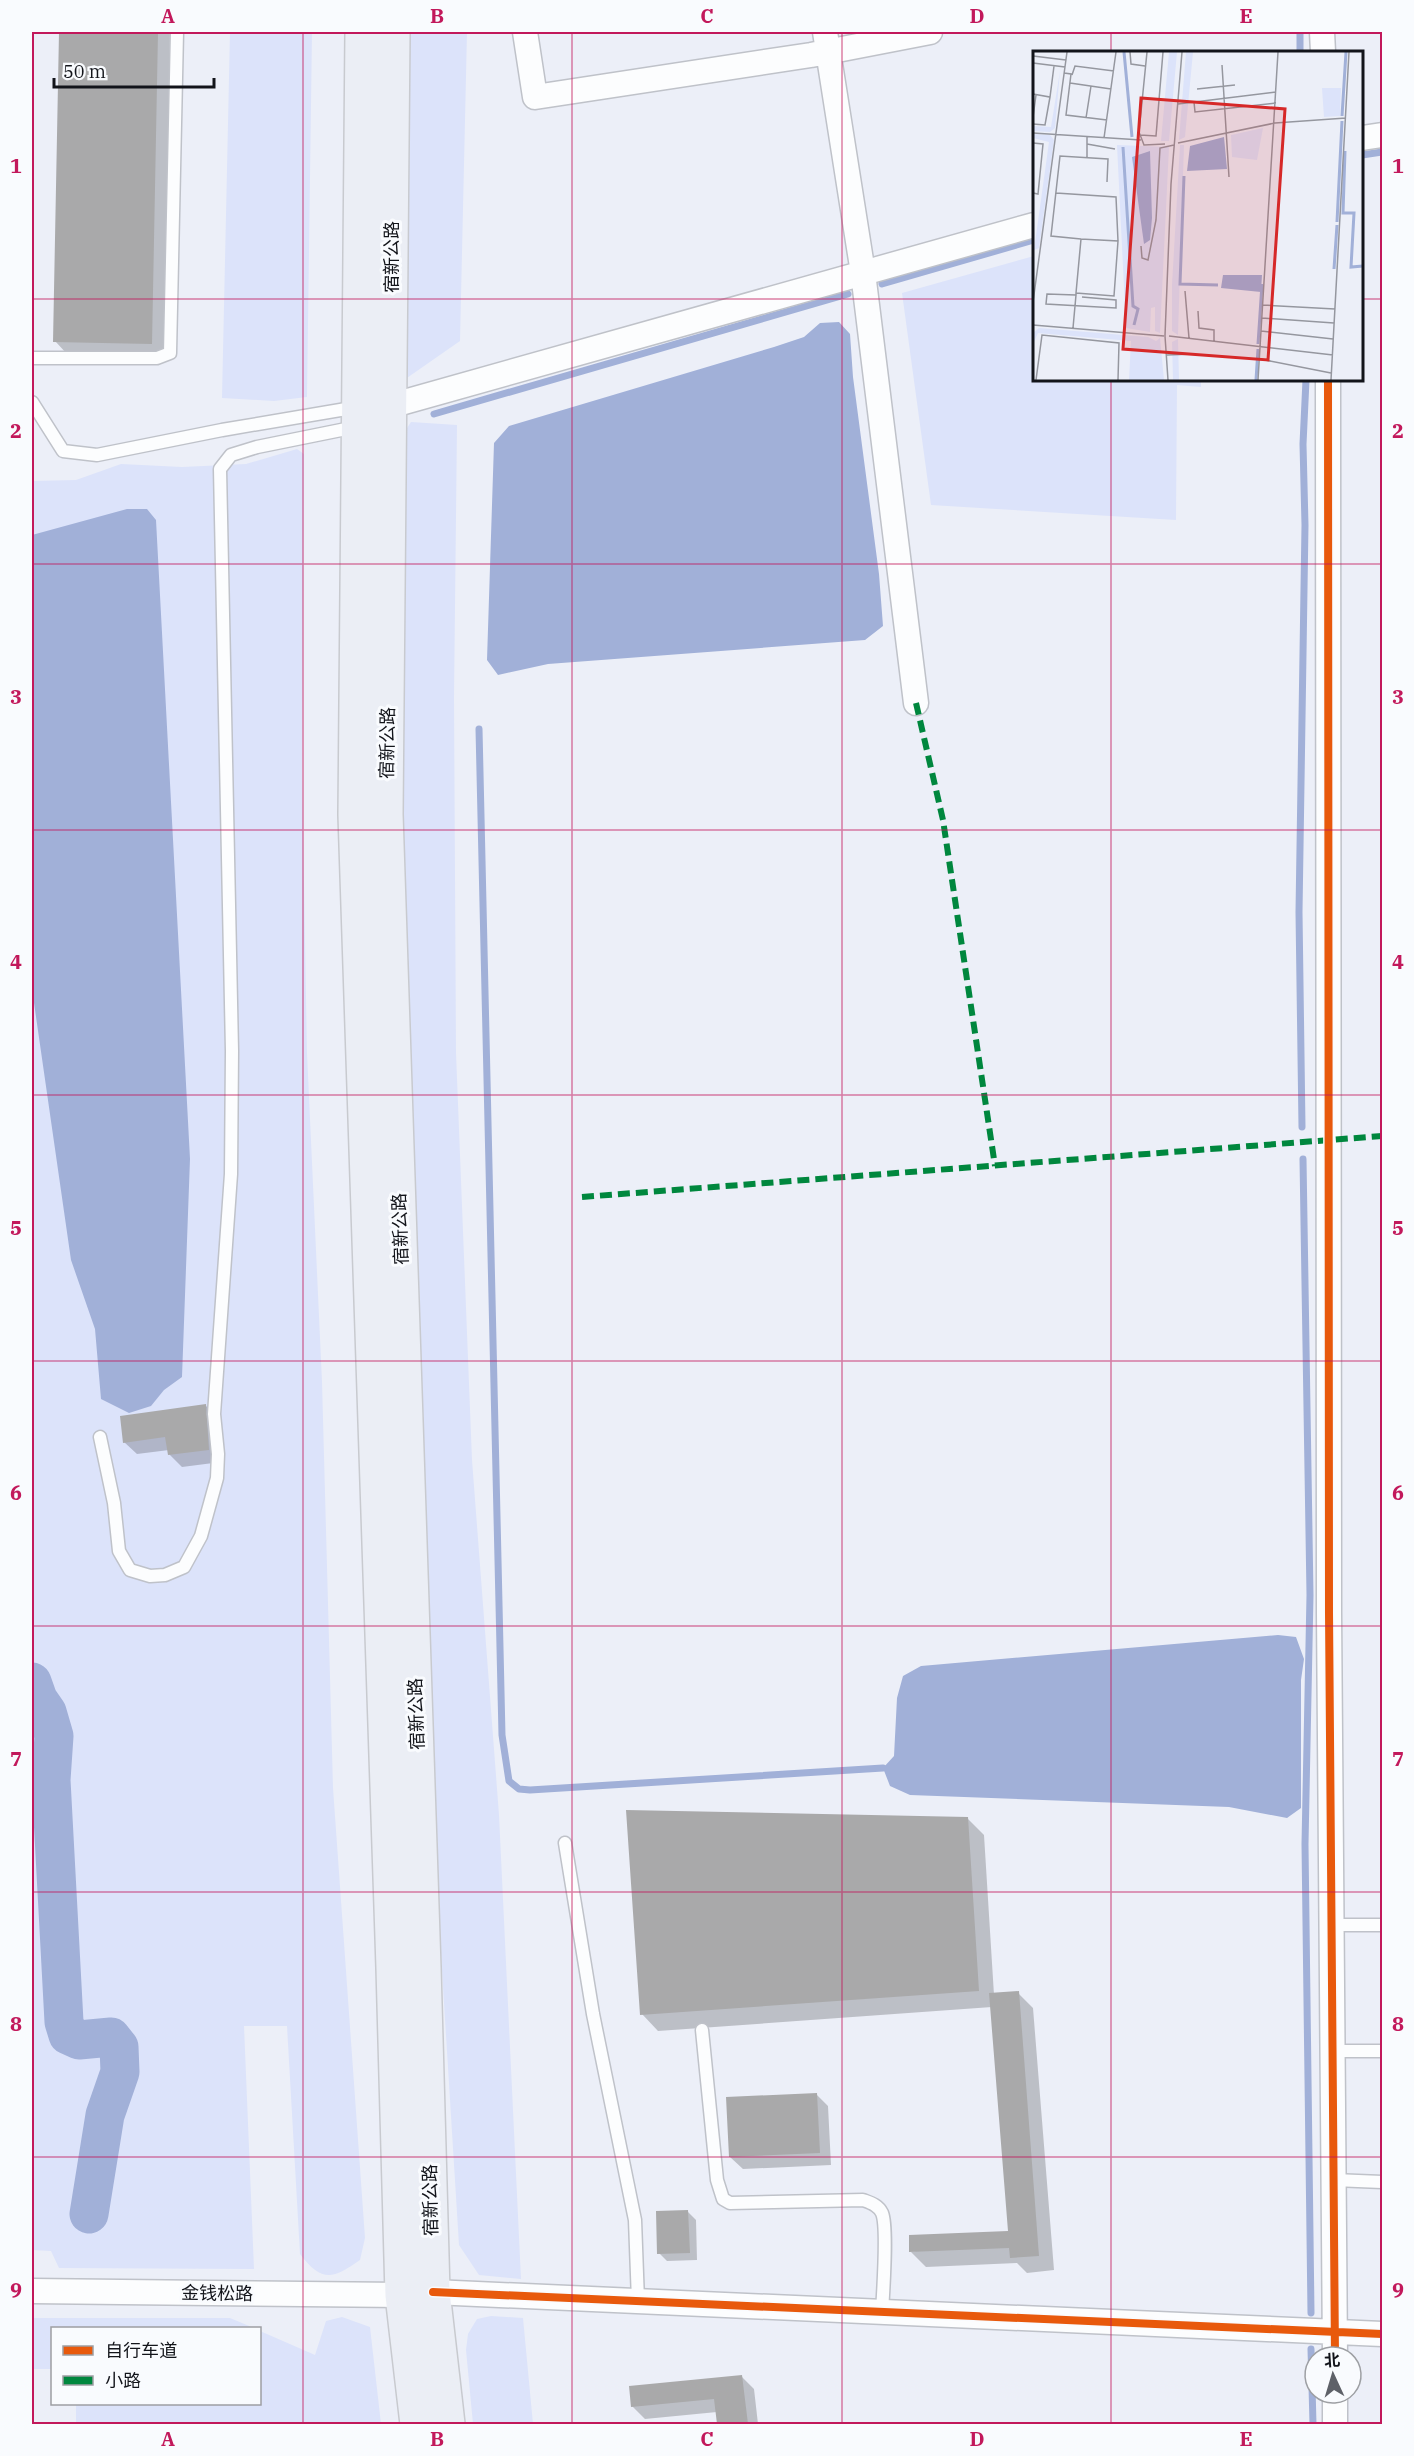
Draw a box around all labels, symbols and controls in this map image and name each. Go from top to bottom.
text: A [161,2,175,29]
text: B [430,2,444,29]
text: C [700,2,714,29]
text: D [969,2,985,29]
text: E [1239,2,1253,29]
scale bar [54,51,214,89]
inset map [1033,51,1363,381]
text: 50 m [63,60,106,83]
text: 1 [10,152,22,179]
text: 1 [1392,152,1404,179]
street label: 宿新公路 [380,221,403,293]
text: 2 [10,417,22,444]
text: 2 [1392,417,1404,444]
text: 3 [10,683,22,710]
text: 3 [1392,683,1404,710]
street label: 宿新公路 [375,707,399,779]
text: 4 [10,948,22,975]
text: 4 [1392,948,1404,975]
street label: 宿新公路 [387,1193,413,1265]
text: 5 [10,1214,22,1241]
text: 5 [1392,1214,1404,1241]
text: 6 [10,1479,22,1506]
text: 6 [1392,1479,1404,1506]
street label: 宿新公路 [403,1678,429,1750]
text: 7 [10,1745,22,1772]
text: 7 [1392,1745,1404,1772]
text: 8 [10,2010,22,2037]
text: 8 [1392,2010,1404,2037]
street label: 宿新公路 [418,2164,442,2236]
text: 9 [10,2276,22,2303]
text: 9 [1392,2276,1404,2303]
street label: 金钱松路 [181,2281,253,2305]
legend [51,2327,261,2405]
text: 自行车道 [105,2339,177,2362]
north arrow [1303,2345,1363,2405]
text: 北 [1323,2350,1341,2371]
text: 小路 [105,2369,141,2392]
text: A [161,2425,175,2452]
text: B [430,2425,444,2452]
text: C [700,2425,714,2452]
text: D [969,2425,985,2452]
text: E [1239,2425,1253,2452]

